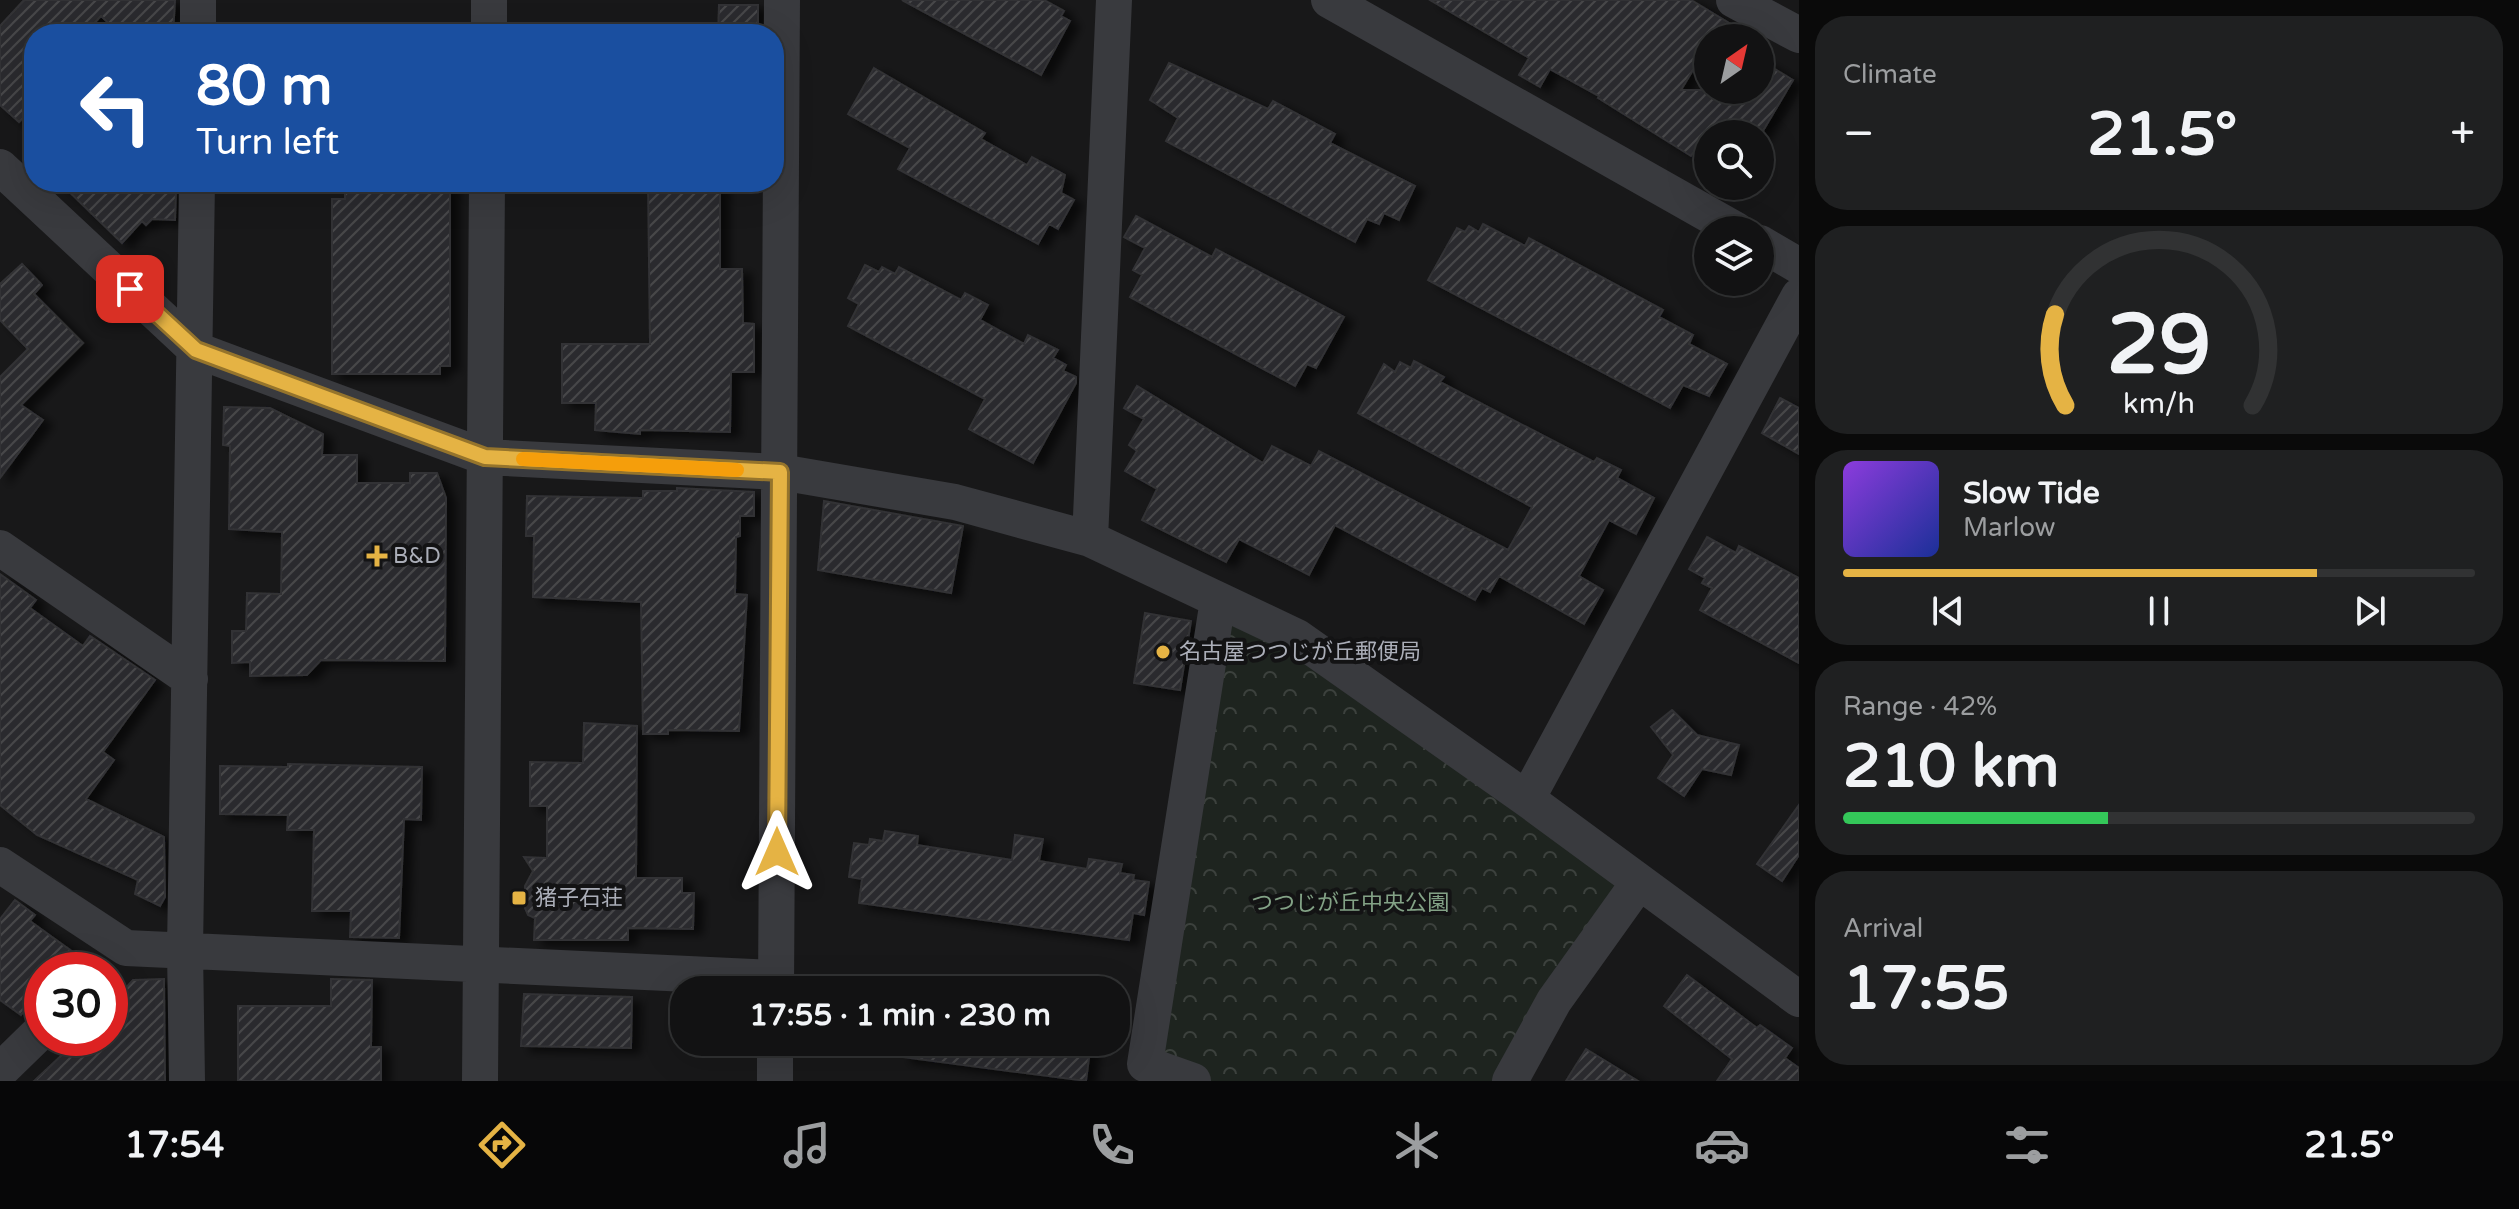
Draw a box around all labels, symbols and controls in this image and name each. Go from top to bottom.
north arrow [1694,24,1774,104]
map controls [1694,24,1774,296]
text: 80 m [196,53,332,120]
icon: left [64,56,168,160]
text: Climate [1843,59,1937,90]
text: 21.5° [2087,99,2237,171]
text: − [1843,108,1874,161]
text: + [2450,108,2475,161]
button: search [1694,120,1774,200]
text: Turn left [196,121,339,164]
button: layers [1694,216,1774,296]
pin [96,255,164,323]
icon: arrive [108,267,152,311]
text: 29 [2107,296,2211,396]
text: km/h [2123,387,2195,421]
text: Slow Tide [1963,475,2100,512]
text: Marlow [1963,512,2055,543]
place label: B&D [393,543,441,569]
marker: B&D [368,547,386,565]
icon: previous [1926,589,1970,633]
icon: pause [2137,589,2181,633]
icon: next [2348,589,2392,633]
place label: 名古屋つつじが丘郵便局 [1179,639,1421,665]
marker: 名古屋つつじが丘郵便局 [1154,643,1172,661]
text: Range · 42% [1843,691,1997,722]
text: 210 km [1843,731,2059,803]
position arrow [735,810,819,894]
place label: 猪子石荘 [535,885,623,911]
marker: 猪子石荘 [510,889,528,907]
park label: つつじが丘中央公園 [1251,890,1449,916]
text: Arrival [1843,913,1923,944]
speed limit sign: 30 [24,952,128,1056]
text: 17:55 [1843,953,2009,1025]
text: 17:55 · 1 min · 230 m [749,997,1051,1034]
icon: directions [474,1117,530,1173]
icon: music [779,1117,835,1173]
icon: phone [1084,1117,1140,1173]
icon: climate [1389,1117,1445,1173]
icon: car [1694,1117,1750,1173]
icon: filters [1999,1117,2055,1173]
text: 17:54 [125,1124,224,1167]
text: 21.5° [2304,1124,2394,1167]

